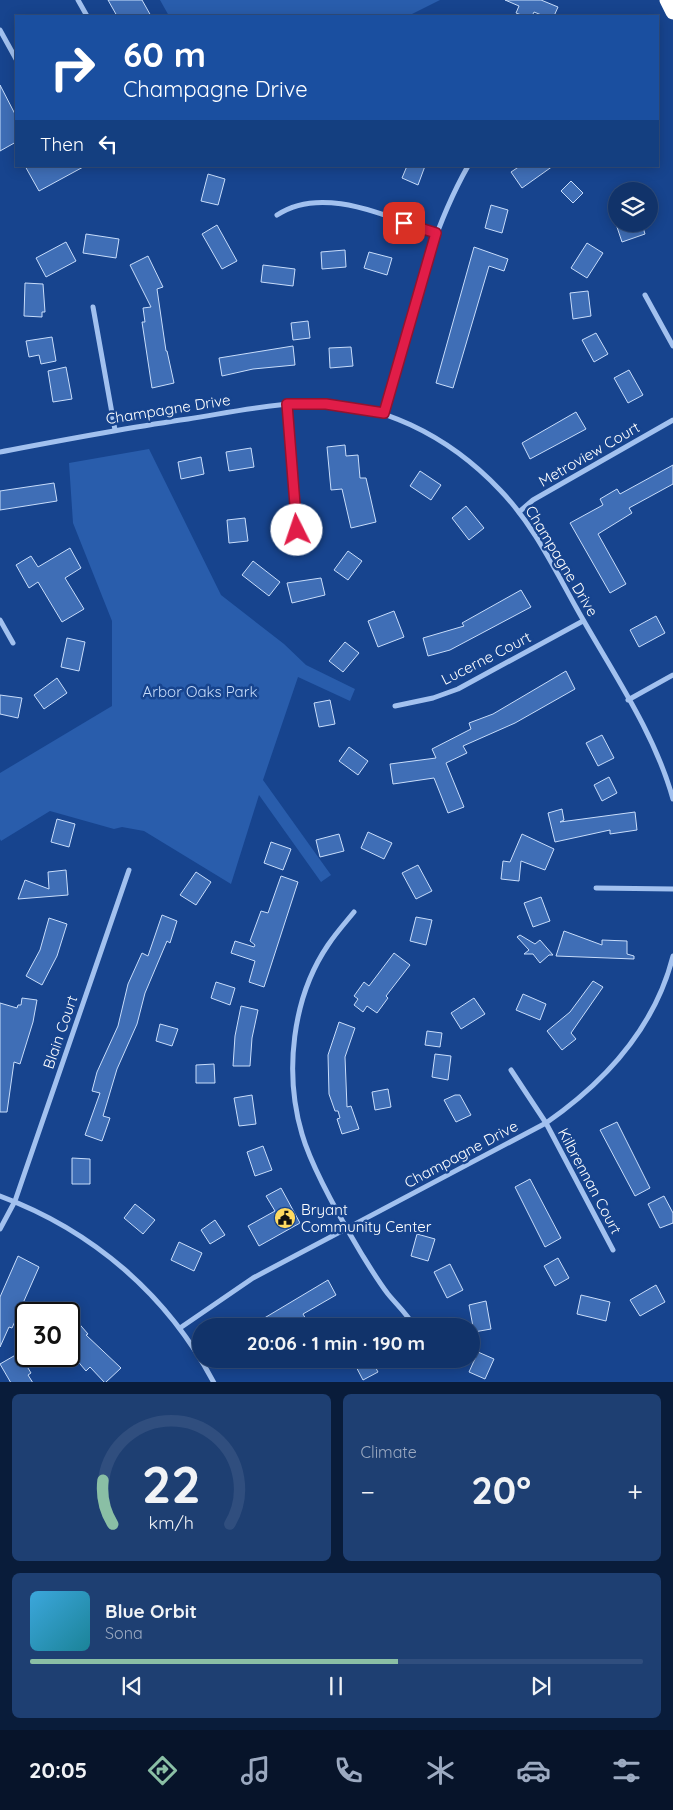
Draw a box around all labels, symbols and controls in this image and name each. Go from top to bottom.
text: 60 m [123,32,206,76]
icon: right [40,35,105,100]
text: Champagne Drive [123,75,308,103]
icon: left [94,130,122,158]
text: Then [40,132,84,156]
map controls [608,182,658,232]
button: layers [608,182,658,232]
pin [383,202,425,244]
icon: arrive [390,209,418,237]
street label: Champagne Drive [104,390,232,428]
street label: Metroview Court [535,417,643,491]
street label: Champagne Drive [521,502,603,620]
position arrow [270,503,322,555]
street label: Lucerne Court [438,627,534,689]
park label: Arbor Oaks Park [143,682,257,701]
street label: Blain Court [39,993,81,1071]
street label: Champagne Drive [401,1116,521,1192]
street label: Kilbrennan Court [554,1125,626,1237]
place label: Bryant Community Center [301,1200,432,1236]
public building icon: Bryant Community Center [273,1206,297,1230]
speed limit sign: 30 [15,1302,80,1367]
text: 20:06 · 1 min · 190 m [247,1331,425,1355]
text: Climate [361,1442,417,1462]
text: 22 [142,1451,201,1516]
text: 20° [471,1466,531,1514]
text: − [361,1474,375,1509]
text: + [627,1474,643,1509]
text: km/h [149,1511,194,1533]
text: Blue Orbit [105,1599,197,1623]
text: Sona [105,1623,143,1643]
icon: previous [118,1672,146,1700]
icon: pause [322,1672,350,1700]
icon: next [527,1672,555,1700]
icon: directions [145,1753,180,1788]
icon: music [238,1753,273,1788]
icon: phone [331,1753,366,1788]
icon: climate [423,1753,458,1788]
icon: car [516,1753,551,1788]
icon: filters [609,1753,644,1788]
text: 20:05 [29,1756,87,1784]

